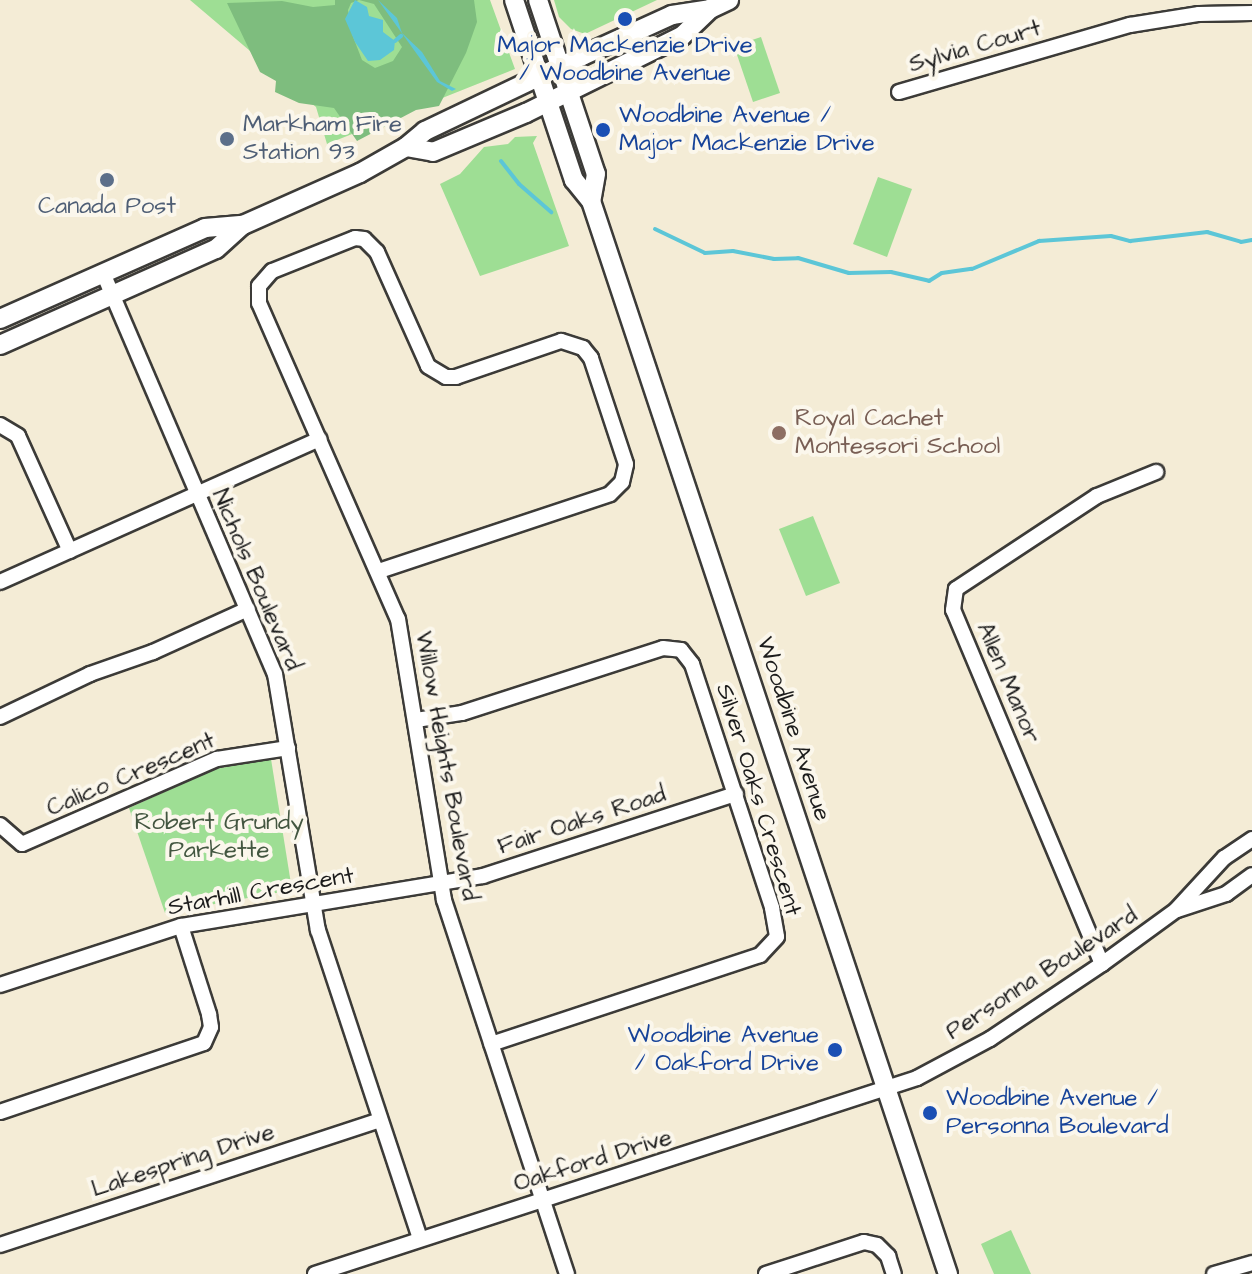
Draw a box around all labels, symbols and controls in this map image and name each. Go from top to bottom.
marker: Major Mackenzie Drive / Woodbine Avenue [616,10,634,28]
street label: Sylvia Court [906,14,1044,80]
place label: Major Mackenzie Drive / Woodbine Avenue [497,32,753,88]
place label: Woodbine Avenue / Major Mackenzie Drive [619,102,875,158]
place label: Markham Fire Station 93 [243,111,402,167]
marker: Woodbine Avenue / Major Mackenzie Drive [594,121,612,139]
marker: Markham Fire Station 93 [218,130,236,148]
marker: Canada Post [98,171,116,189]
place label: Canada Post [38,193,176,221]
place label: Royal Cachet Montessori School [795,405,1000,461]
marker: Royal Cachet Montessori School [770,424,788,442]
street label: Nichols Boulevard [205,485,307,675]
street label: Allen Manor [970,618,1046,748]
street label: Willow Heights Boulevard [408,629,484,903]
street label: Woodbine Avenue [750,633,836,825]
street label: Silver Oaks Crescent [709,681,807,919]
street label: Calico Crescent [43,727,219,823]
street label: Fair Oaks Road [494,780,670,862]
park label: Robert Grundy Parkette [134,809,304,865]
street label: Starhill Crescent [166,861,356,923]
street label: Personna Boulevard [941,901,1143,1047]
place label: Woodbine Avenue / Oakford Drive [627,1022,819,1078]
marker: Woodbine Avenue / Oakford Drive [826,1041,844,1059]
place label: Woodbine Avenue / Personna Boulevard [946,1085,1169,1141]
marker: Woodbine Avenue / Personna Boulevard [921,1104,939,1122]
street label: Lakespring Drive [88,1118,278,1204]
street label: Oakford Drive [510,1123,676,1199]

